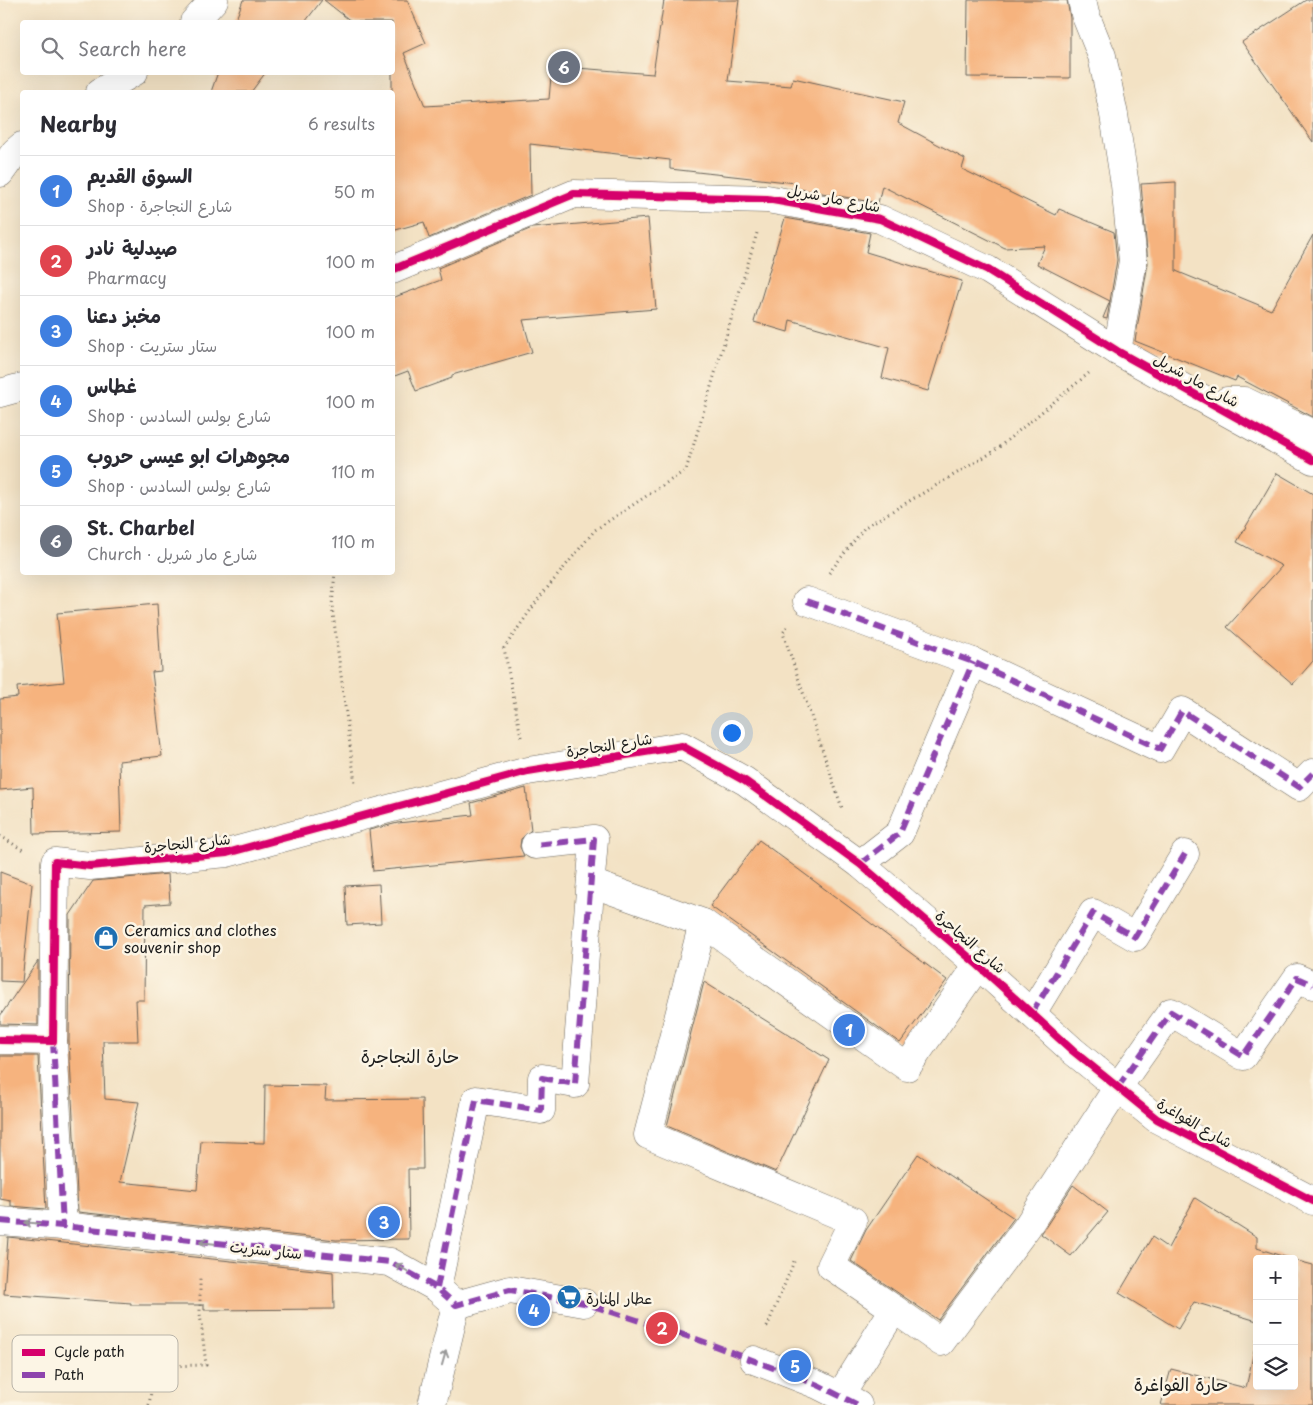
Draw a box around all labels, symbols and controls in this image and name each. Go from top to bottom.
search box [20,20,395,75]
icon: search [38,34,66,62]
text: Search here [78,34,187,62]
pin: 6 [548,48,580,86]
text: Nearby [40,107,117,139]
text: 6 results [308,111,375,135]
text: السوق القديم [87,161,192,189]
street label: شارع مار شربل [786,177,882,217]
text: 1 [52,179,60,203]
text: 50 m [334,179,375,203]
text: Shop · شارع النجاجرة [87,193,232,217]
text: صيدلية نادر [87,233,177,261]
text: 2 [50,249,62,273]
text: 100 m [326,249,375,273]
text: Pharmacy [87,265,167,289]
text: مخبز دعنا [87,301,161,329]
text: 3 [51,319,61,343]
text: 100 m [326,319,375,343]
text: Shop · ستار ستريت [87,333,217,357]
street label: شارع مار شربل [1150,346,1244,412]
text: غطاس [87,371,137,399]
text: 4 [51,389,61,413]
text: 100 m [326,389,375,413]
text: Shop · شارع بولس السادس [87,403,271,427]
text: مجوهرات ابو عيسى حروب [87,441,290,469]
text: 5 [51,459,61,483]
text: 110 m [332,459,375,483]
text: Shop · شارع بولس السادس [87,473,271,497]
text: St. Charbel [87,513,195,541]
text: 6 [50,529,62,553]
text: 110 m [332,529,375,553]
text: Church · شارع مار شربل [87,541,257,565]
your location [719,720,745,746]
street label: شارع النجاجرة [564,726,654,762]
street label: شارع النجاجرة [143,826,231,858]
street label: شارع النجاجرة [931,904,1011,978]
place label: Ceramics and clothes souvenir shop [124,918,277,958]
shop icon: Ceramics and clothes souvenir shop [93,925,119,951]
pin: 1 [833,1011,865,1049]
district label: حارة النجاجرة [361,1042,459,1069]
street label: شارع الفواغرة [1153,1091,1237,1153]
pin: 3 [368,1203,400,1241]
one-way arrow [24,1219,40,1228]
street label: ستار ستريت [229,1234,303,1264]
one-way arrow [199,1238,215,1248]
map controls [1253,1255,1298,1390]
button: + [1253,1255,1298,1300]
one-way arrow [395,1263,409,1273]
supermarket icon: عطار المنارة [556,1284,582,1310]
place label: عطار المنارة [586,1286,652,1309]
pin: 4 [518,1291,550,1329]
button: − [1253,1300,1298,1345]
pin: 2 [646,1309,678,1347]
legend [12,1335,178,1392]
text: Cycle path [54,1341,125,1362]
button: layers [1253,1345,1298,1390]
pin: 5 [779,1347,811,1385]
one-way arrow [440,1350,449,1366]
text: Path [54,1364,84,1385]
district label: حارة الفواغرة [1134,1370,1228,1397]

